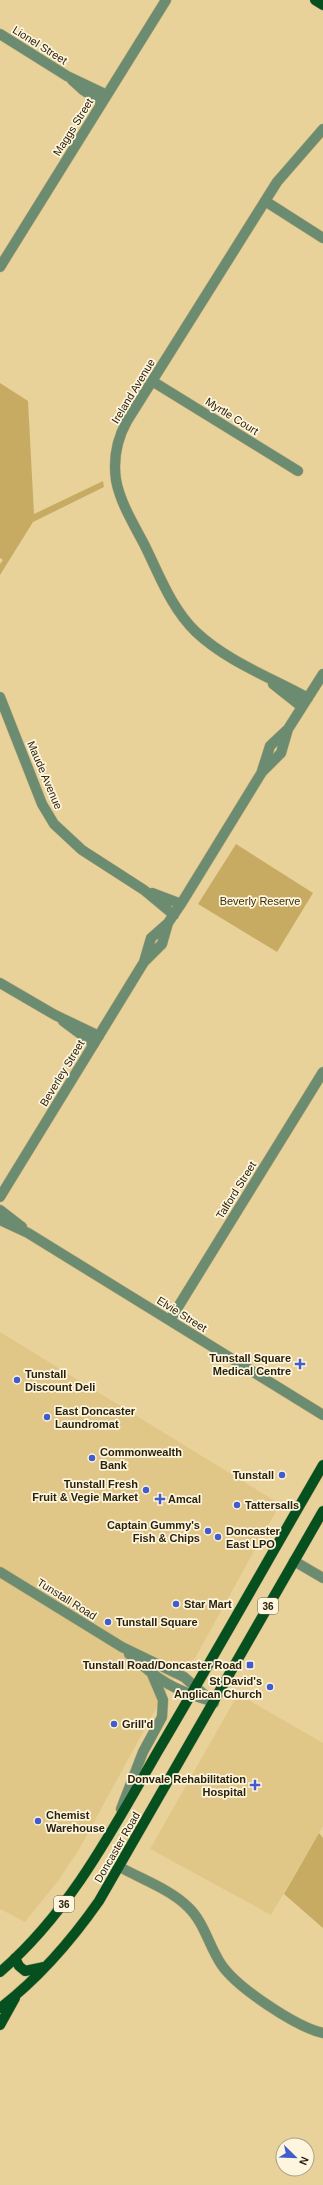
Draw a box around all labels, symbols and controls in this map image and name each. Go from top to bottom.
street label: Lionel Street [11,24,69,66]
street label: Maggs Street [51,96,95,158]
street label: Ireland Avenue [109,357,157,425]
street label: Myrtle Court [203,395,261,437]
street label: Maude Avenue [25,739,65,811]
park label: Beverly Reserve [220,895,300,907]
street label: Beverley Street [37,1038,87,1108]
street label: Talford Street [214,1159,258,1221]
street label: Elvie Street [155,1294,209,1334]
place label: Tunstall Square Medical Centre [209,1352,291,1377]
marker: Tunstall Square Medical Centre [294,1358,306,1370]
place label: Tunstall Discount Deli [25,1368,95,1393]
marker: Tunstall Discount Deli [12,1375,22,1385]
place label: East Doncaster Laundromat [55,1405,136,1430]
marker: East Doncaster Laundromat [42,1412,52,1422]
place label: Commonwealth Bank [100,1446,182,1471]
marker: Commonwealth Bank [87,1453,97,1463]
place label: Tunstall [233,1469,274,1481]
marker: Tunstall [277,1470,287,1480]
place label: Tunstall Fresh Fruit & Vegie Market [32,1478,138,1503]
marker: Tunstall Fresh Fruit & Vegie Market [141,1485,151,1495]
place label: Amcal [168,1493,201,1505]
marker: Amcal [155,1494,165,1504]
place label: Tattersalls [245,1499,299,1511]
marker: Tattersalls [232,1500,242,1510]
place label: Captain Gummy's Fish & Chips [107,1519,200,1544]
place label: Doncaster East LPO [226,1525,281,1550]
marker: Captain Gummy's Fish & Chips [203,1526,213,1536]
marker: Doncaster East LPO [213,1532,223,1542]
street label: Tunstall Road [35,1576,99,1622]
place label: Star Mart [184,1598,232,1610]
road number: 36 [258,1598,278,1614]
marker: Star Mart [171,1599,181,1609]
place label: Tunstall Square [116,1616,198,1628]
marker: Tunstall Square [103,1617,113,1627]
place label: Tunstall Road/Doncaster Road [83,1659,242,1671]
marker: Tunstall Road/Doncaster Road [245,1660,255,1670]
place label: St David's Anglican Church [174,1675,262,1700]
marker: St David's Anglican Church [265,1682,275,1692]
place label: Grill'd [122,1718,153,1730]
marker: Grill'd [109,1719,119,1729]
place label: Donvale Rehabilitation Hospital [127,1773,246,1798]
marker: Donvale Rehabilitation Hospital [249,1779,261,1791]
place label: Chemist Warehouse [46,1809,105,1834]
street label: Doncaster Road [92,1810,142,1884]
marker: Chemist Warehouse [33,1816,43,1826]
road number: 36 [54,1896,74,1912]
north arrow [275,2137,315,2177]
text: N [297,2155,311,2167]

